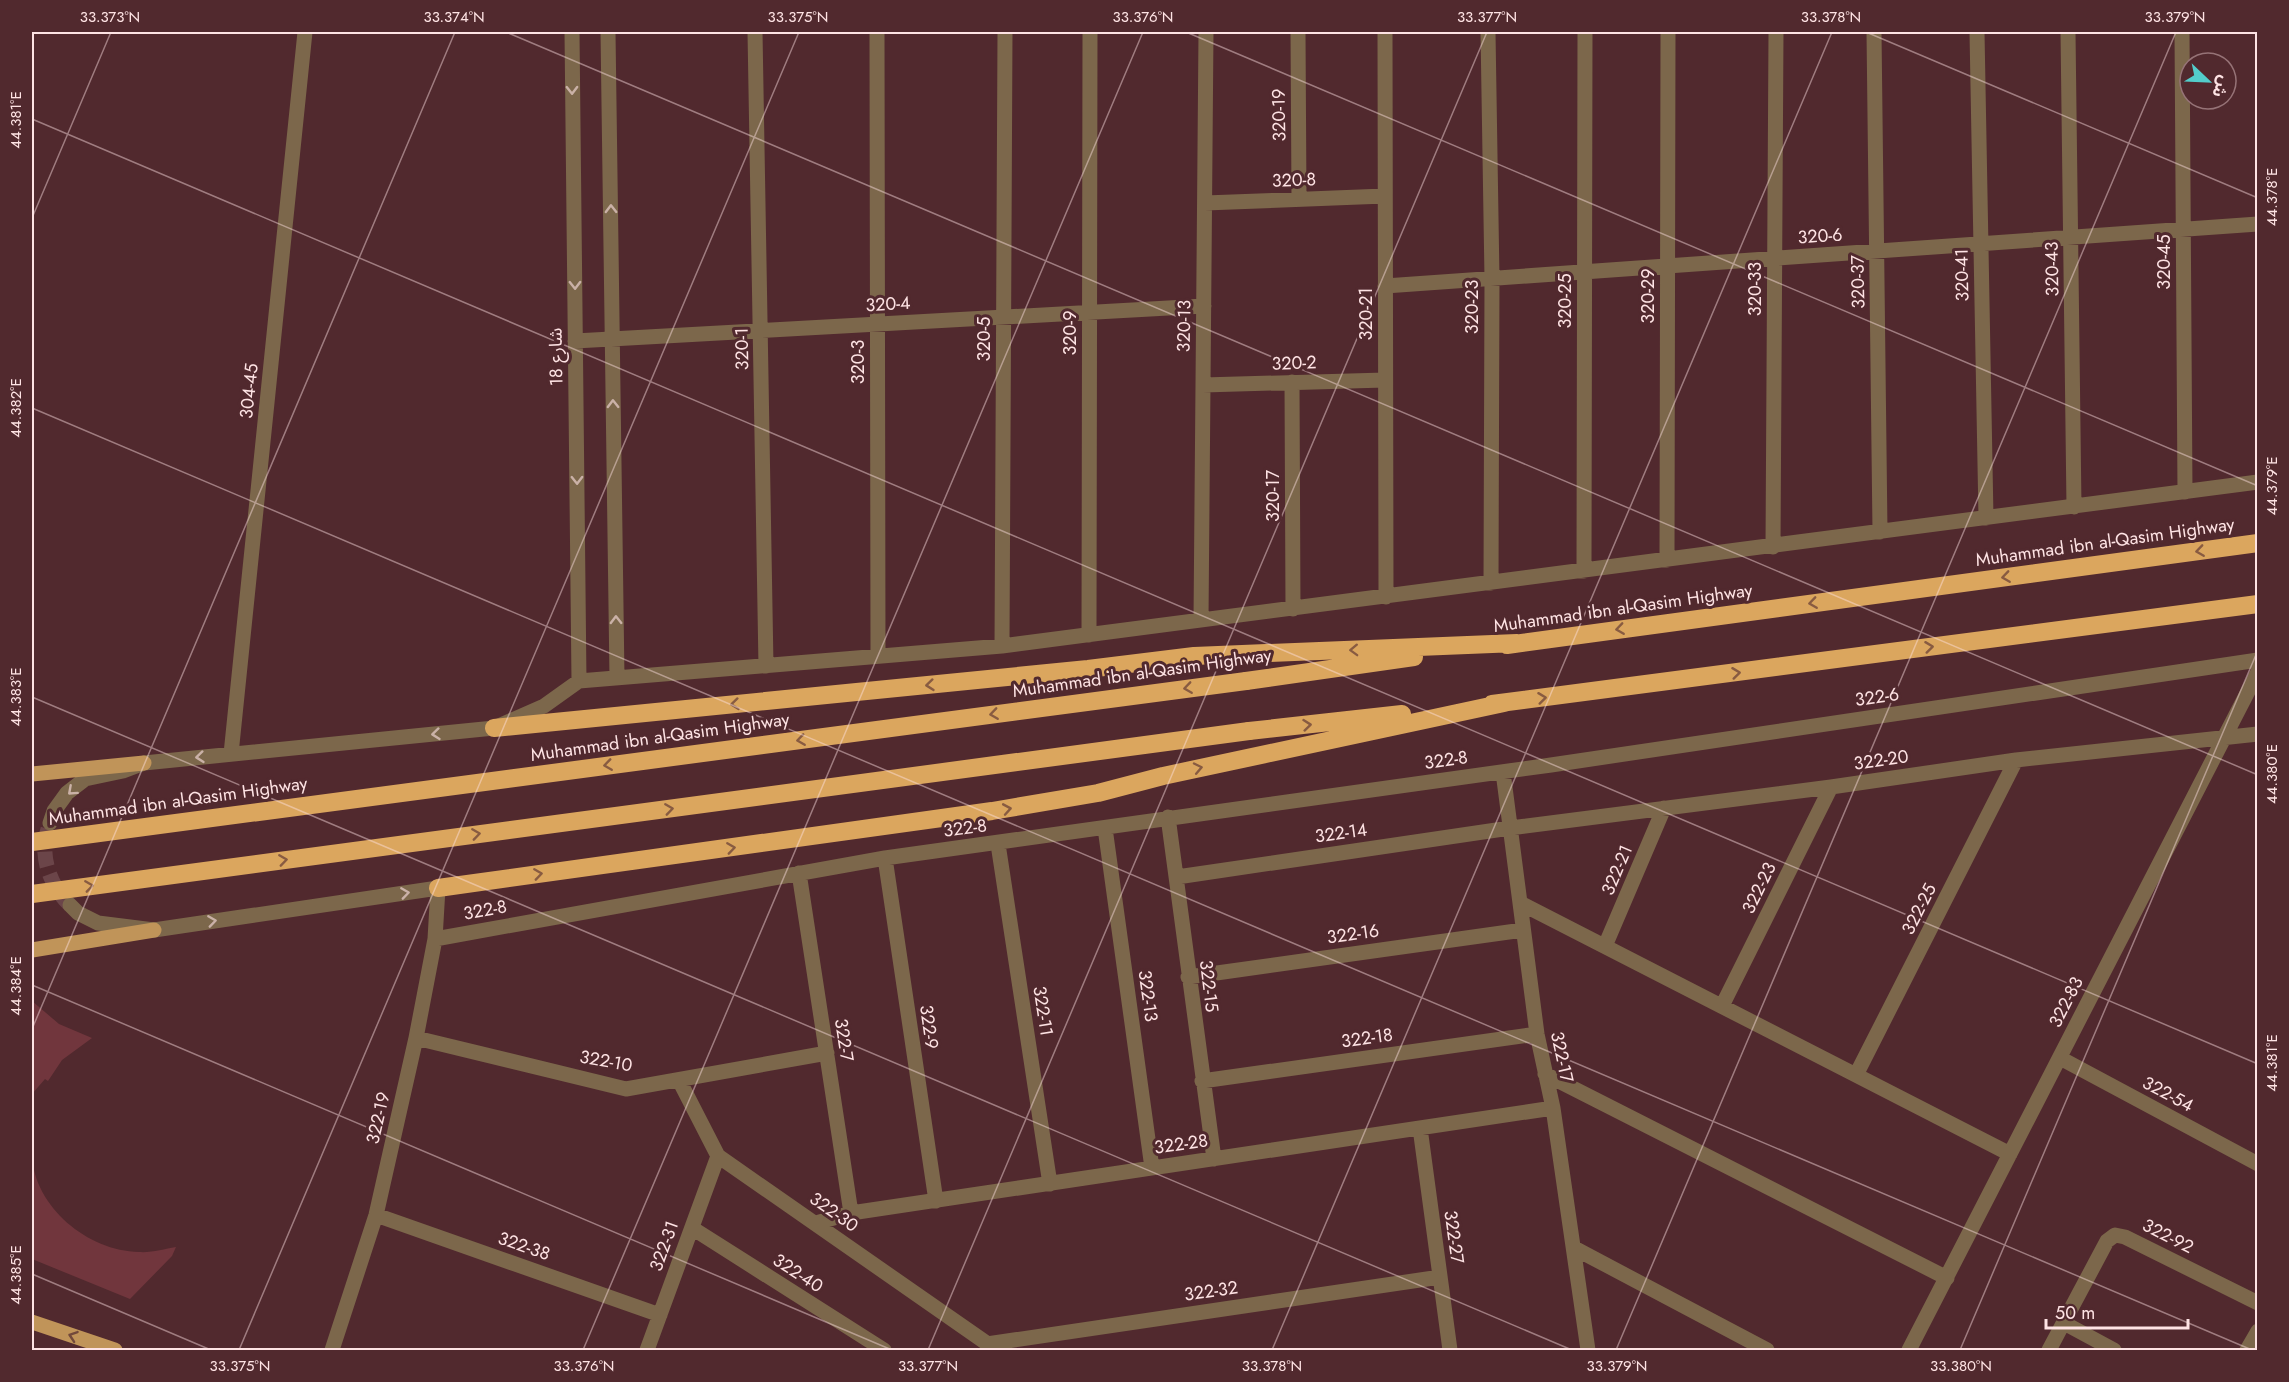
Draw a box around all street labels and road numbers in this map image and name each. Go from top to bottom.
street label: 320-19 [1266,88,1292,142]
street label: 320-8 [1271,166,1317,194]
street label: 320-6 [1797,221,1843,251]
street label: 320-45 [2151,234,2177,290]
street label: 320-43 [2039,241,2065,297]
street label: 320-41 [1949,248,1975,302]
street label: 320-37 [1845,254,1871,309]
street label: 320-33 [1742,262,1768,316]
street label: 320-29 [1635,268,1661,324]
street label: 320-25 [1552,273,1578,329]
street label: 320-23 [1459,279,1485,334]
street label: 320-21 [1353,288,1379,341]
street label: 320-4 [865,290,911,318]
street label: 320-13 [1171,299,1197,353]
street label: 320-9 [1057,310,1083,356]
street label: 320-5 [971,317,997,361]
street label: 320-1 [729,327,755,371]
street label: شارع 18 [542,328,571,386]
street label: 320-3 [845,340,871,384]
street label: 320-2 [1271,349,1317,377]
street label: 304-45 [233,362,265,420]
street label: 320-17 [1260,469,1286,522]
street label: Muhammad ibn al-Qasim Highway [1974,511,2236,573]
street label: Muhammad ibn al-Qasim Highway [1492,577,1754,639]
street label: Muhammad ibn al-Qasim Highway [1011,642,1273,704]
street label: 322-6 [1853,681,1901,713]
street label: Muhammad ibn al-Qasim Highway [529,706,791,768]
street label: 322-20 [1852,743,1910,777]
street label: 322-8 [1422,744,1470,776]
street label: Muhammad ibn al-Qasim Highway [47,770,309,832]
street label: 322-8 [942,812,988,844]
street label: 322-14 [1313,816,1369,850]
street label: 322-21 [1595,841,1639,899]
street label: 322-23 [1735,858,1783,918]
street label: 322-25 [1895,879,1943,939]
street label: 322-8 [461,893,509,927]
street label: 322-16 [1325,917,1381,951]
street label: 322-15 [1193,958,1225,1014]
street label: 322-13 [1132,968,1165,1024]
street label: 322-83 [2042,972,2090,1032]
street label: 322-11 [1026,984,1060,1038]
street label: 322-9 [913,1003,945,1051]
street label: 322-7 [828,1016,860,1064]
street label: 322-18 [1339,1022,1395,1054]
street label: 322-17 [1544,1029,1580,1085]
street label: 322-10 [578,1044,635,1078]
street label: 322-54 [2138,1070,2198,1118]
street label: 322-19 [359,1089,397,1147]
street label: 322-28 [1152,1127,1210,1161]
street label: 322-30 [804,1186,864,1238]
street label: 322-27 [1437,1209,1471,1266]
street label: 322-92 [2138,1212,2198,1260]
street label: 322-31 [643,1217,685,1275]
street label: 322-38 [494,1225,554,1267]
street label: 322-40 [768,1247,828,1299]
street label: 322-32 [1182,1274,1240,1308]

